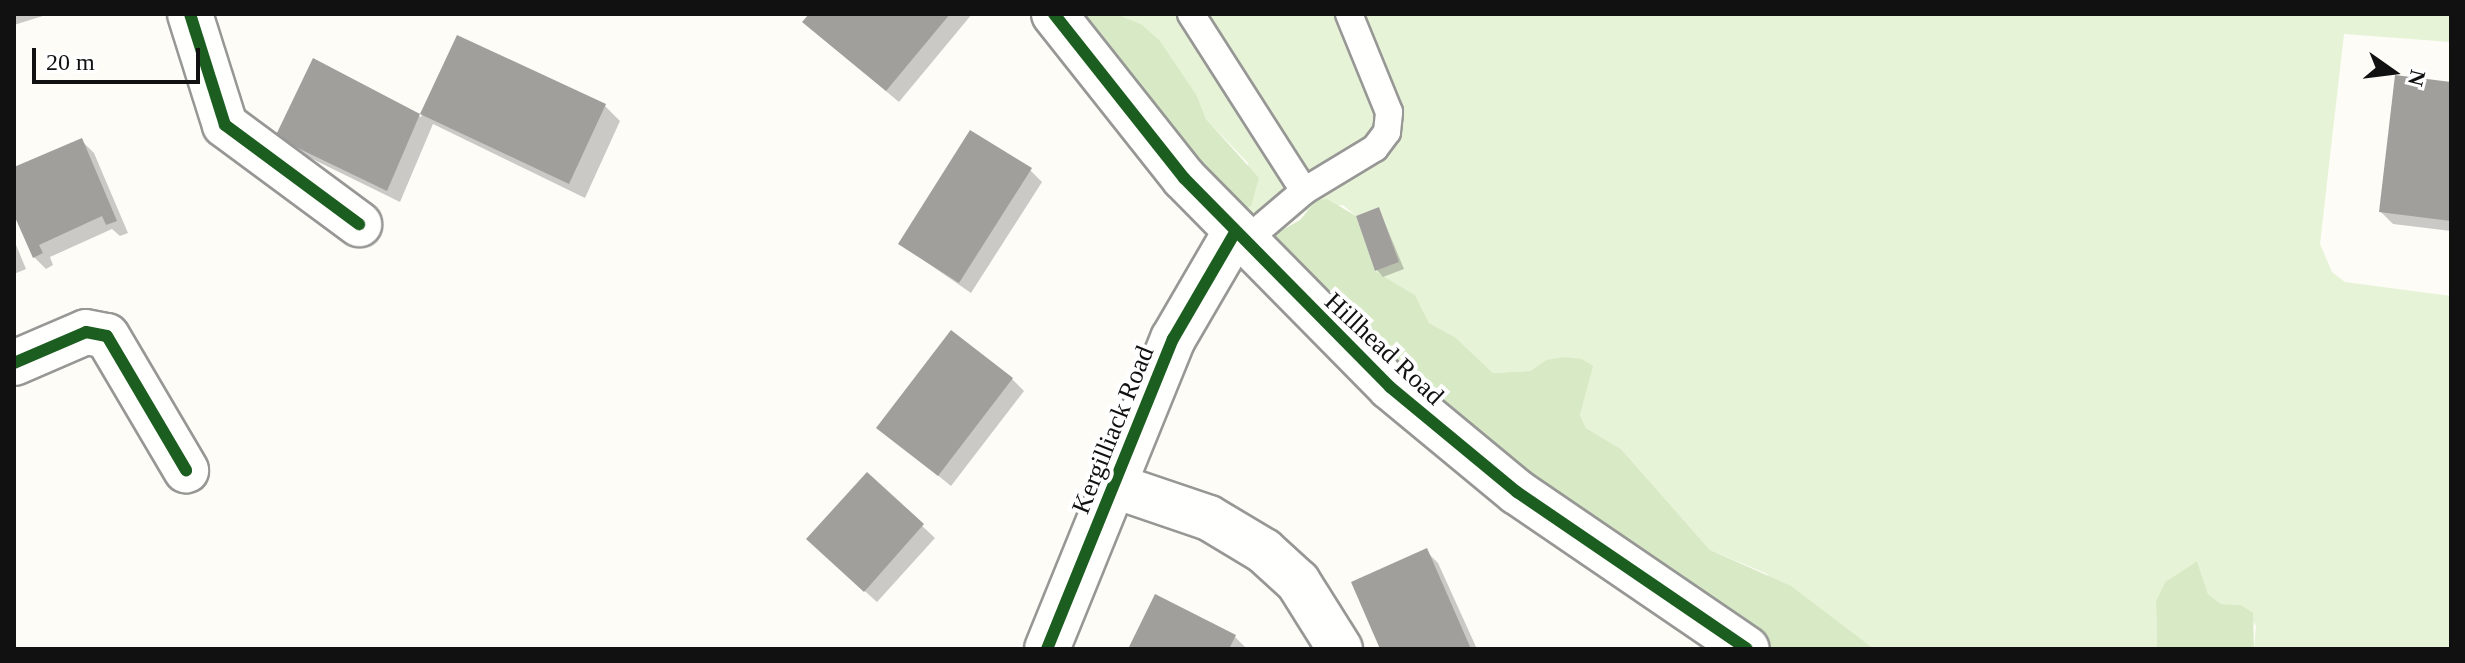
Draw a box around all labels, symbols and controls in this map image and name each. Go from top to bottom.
scale bar [36,32,204,82]
north arrow [2353,32,2433,112]
text: 20 m [46,49,95,75]
text: N [2403,67,2431,89]
street label: Hillhead Road [1318,286,1450,412]
street label: Kergilliack Road [1065,342,1161,518]

